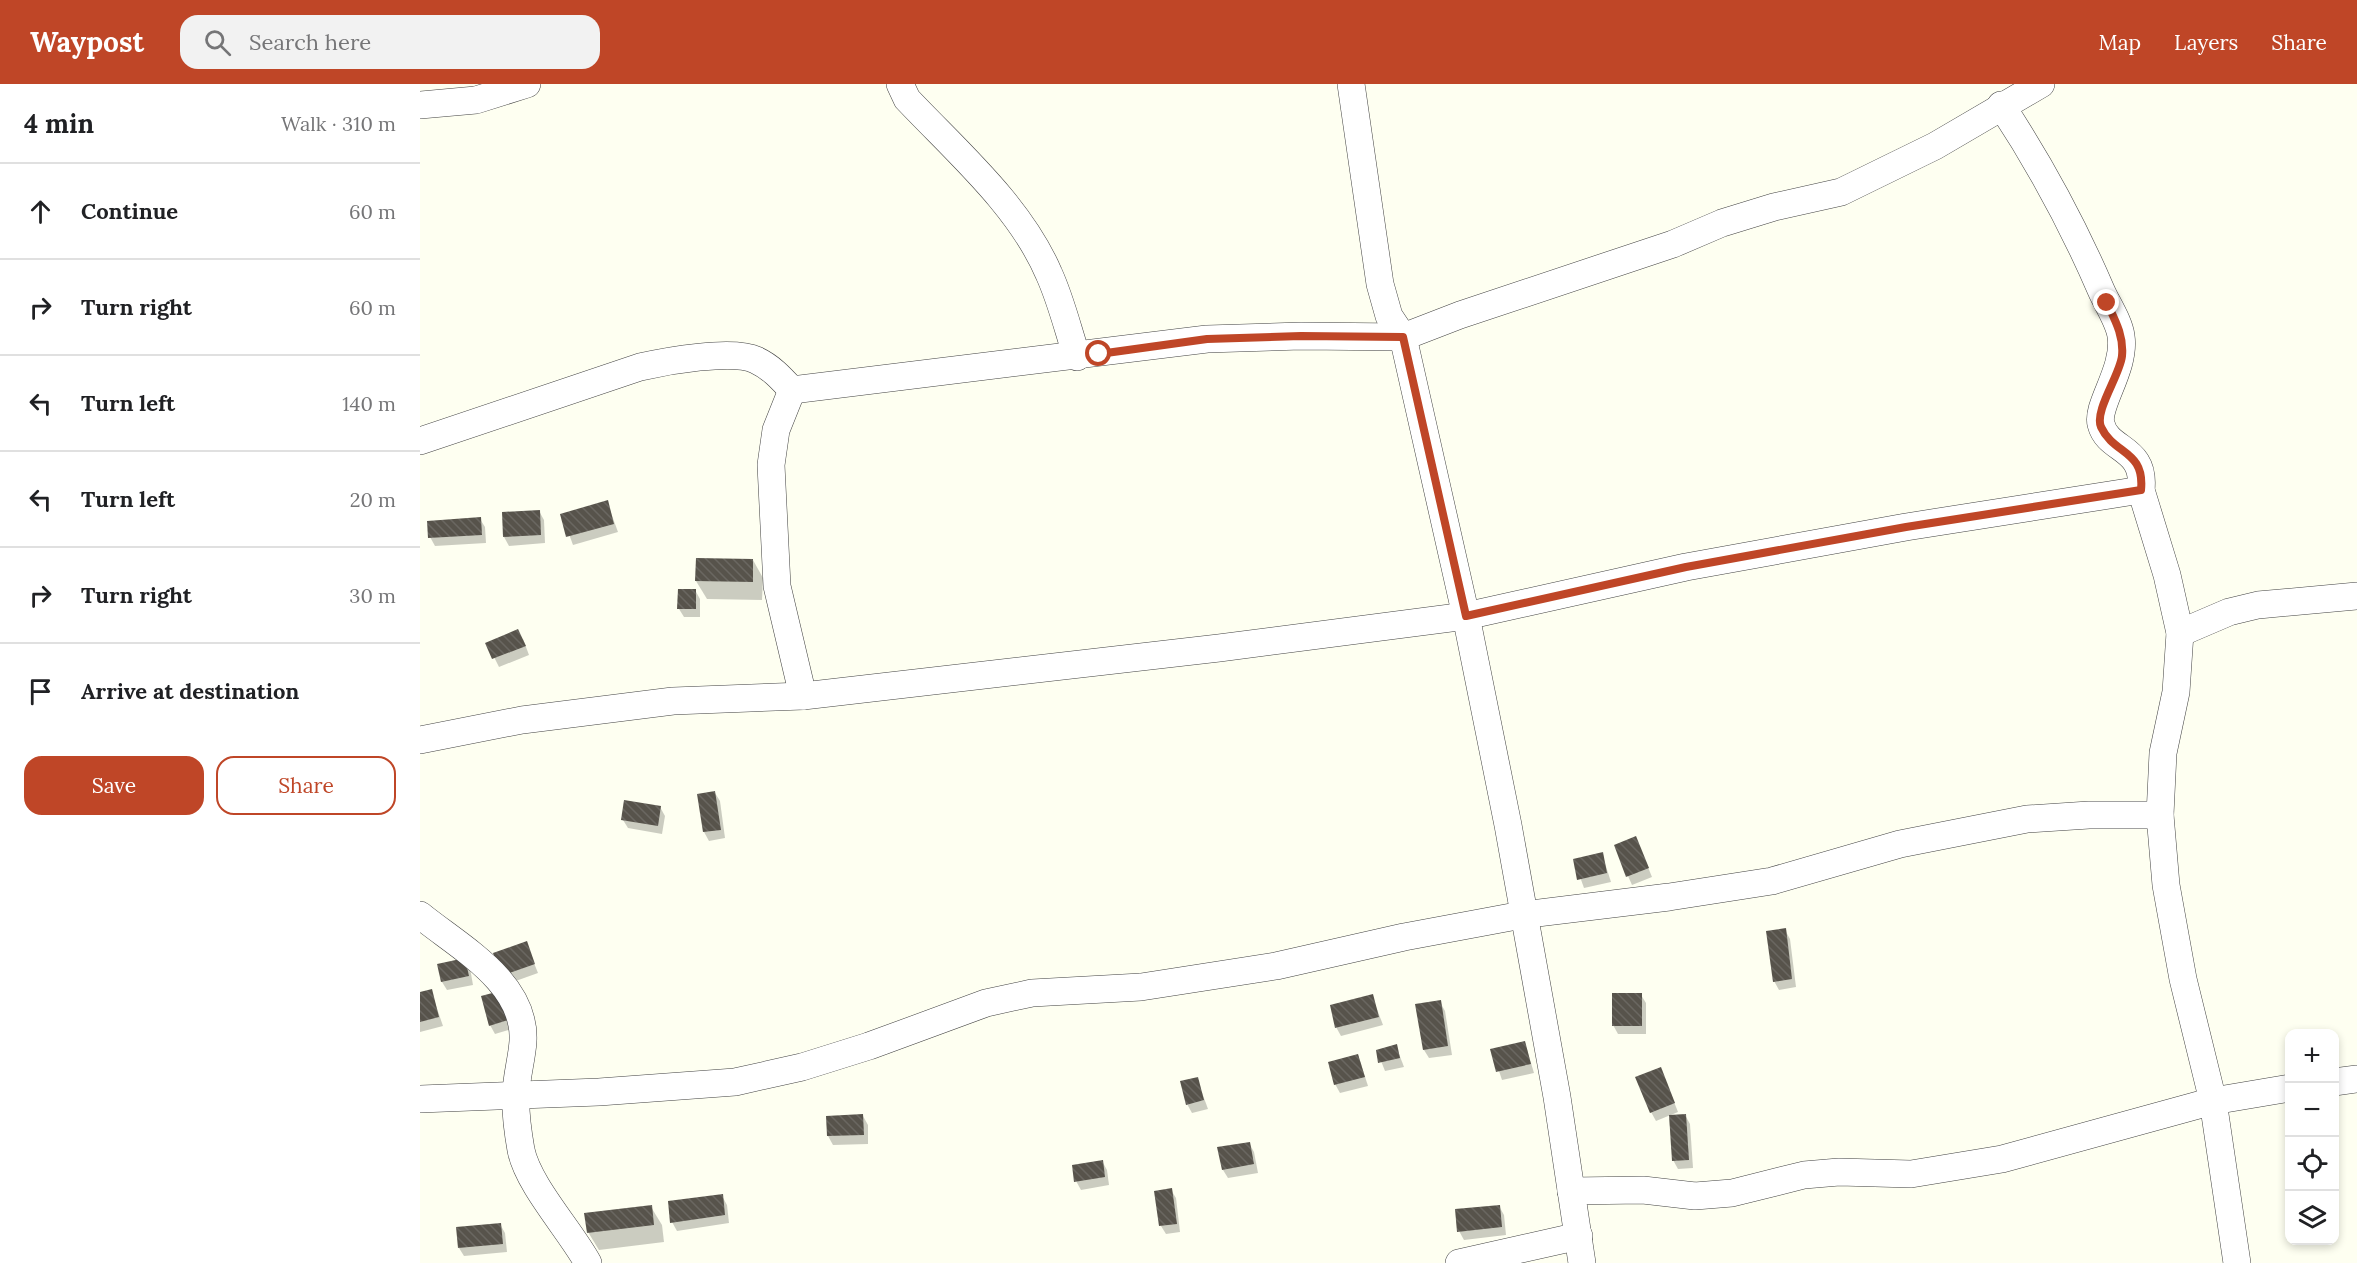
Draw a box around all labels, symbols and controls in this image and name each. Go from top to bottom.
search box [180,15,600,69]
text: Waypost [30,24,144,60]
icon: search [201,26,234,59]
text: Search here [249,28,371,56]
text: Map [2098,29,2141,56]
text: Layers [2174,29,2238,56]
text: Share [2271,29,2327,56]
text: 4 min [24,107,94,140]
text: Walk · 310 m [281,111,396,136]
icon: ahead [24,195,57,228]
text: Continue [81,197,178,225]
text: 60 m [349,199,396,224]
route end [2093,289,2119,315]
icon: right [24,291,57,324]
text: Turn right [81,293,192,321]
text: 60 m [349,295,396,320]
route start [1085,340,1111,366]
icon: left [24,387,57,420]
text: Turn left [81,389,175,417]
text: 140 m [342,391,396,416]
icon: left [24,483,57,516]
text: Turn left [81,485,175,513]
text: 20 m [350,487,396,512]
icon: right [24,579,57,612]
text: Turn right [81,581,192,609]
text: 30 m [349,583,396,608]
icon: arrive [24,675,57,708]
text: Arrive at destination [81,677,299,705]
button: Save [24,756,204,815]
button: Share [216,756,396,815]
map controls [2285,1029,2339,1245]
button: + [2285,1029,2339,1083]
button: − [2285,1083,2339,1137]
button: locate [2285,1137,2339,1191]
button: layers [2285,1191,2339,1245]

